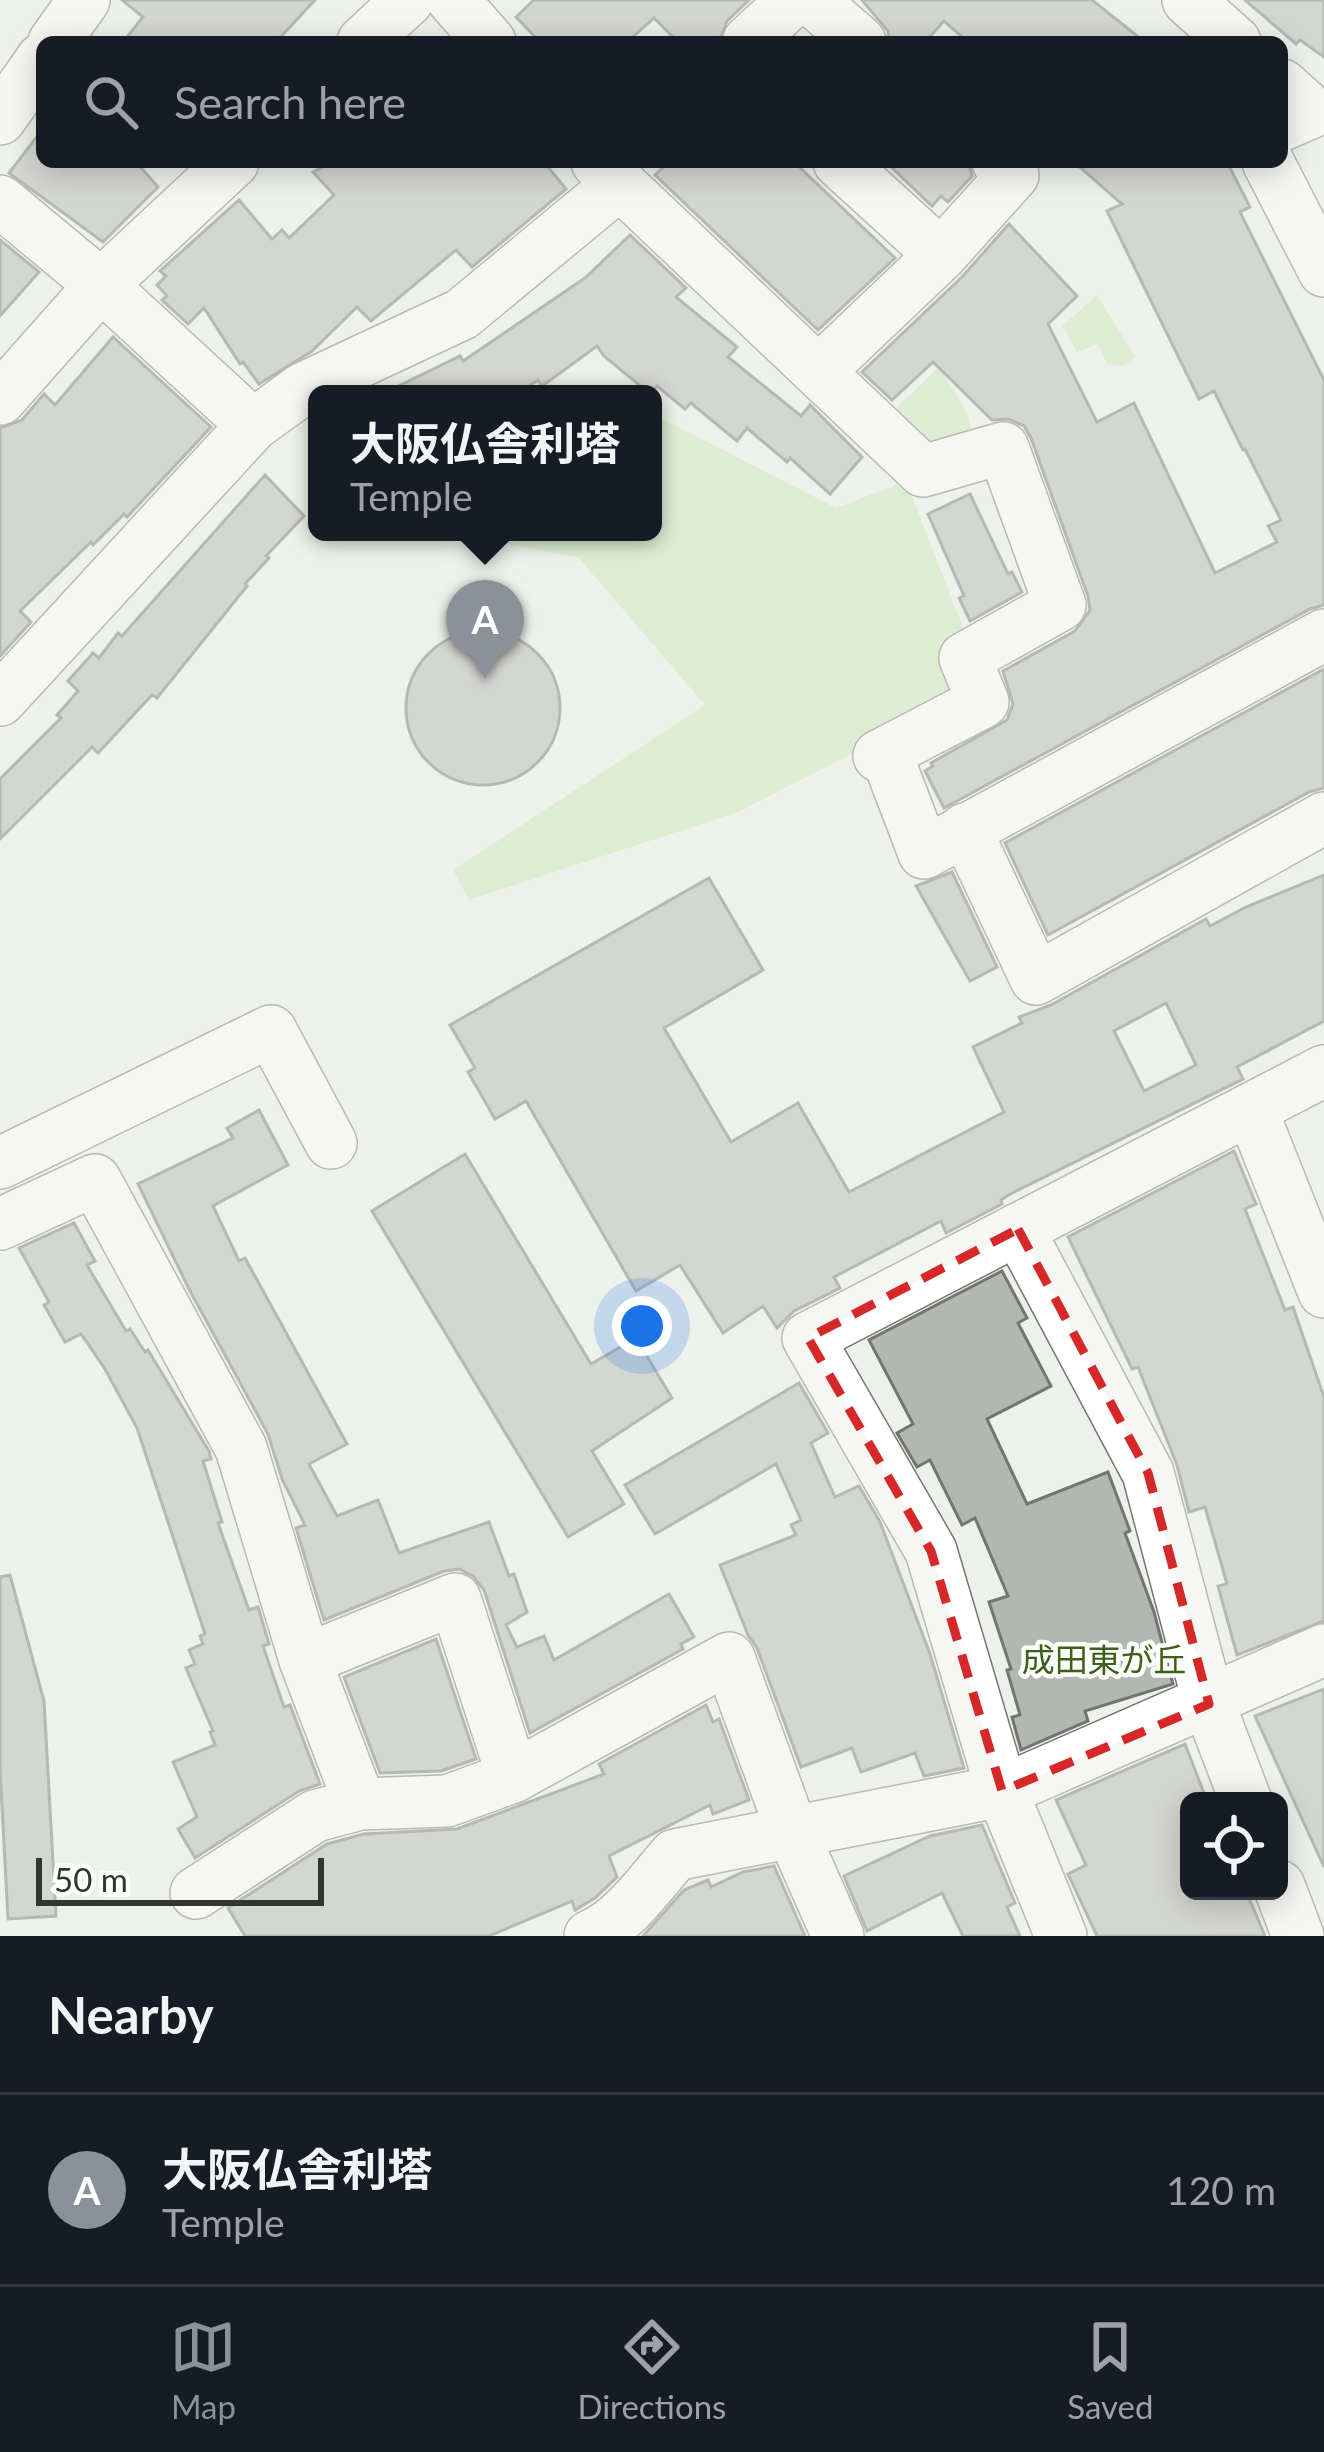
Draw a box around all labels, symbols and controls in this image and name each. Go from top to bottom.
search box [36,36,1288,168]
icon: search [78,69,144,135]
text: Search here [174,75,406,129]
popup [308,385,662,541]
text: 大阪仏舎利塔 [350,416,620,470]
text: Temple [350,473,473,519]
pin: A [446,580,524,679]
your location [612,1296,672,1356]
district label: 成田東が丘 [1022,1639,1187,1679]
map controls [1180,1792,1288,1900]
button: locate [1180,1792,1288,1900]
scale bar [36,1852,324,1905]
text: 50 m [54,1859,128,1899]
text: Nearby [48,1984,214,2045]
text: 大阪仏舎利塔 [162,2142,432,2196]
text: A [73,2167,101,2213]
text: 120 m [1166,2167,1276,2213]
text: Temple [162,2199,285,2245]
tab: Map [170,2314,236,2426]
tab: Directions [577,2314,726,2426]
tab: Saved [1067,2314,1154,2426]

